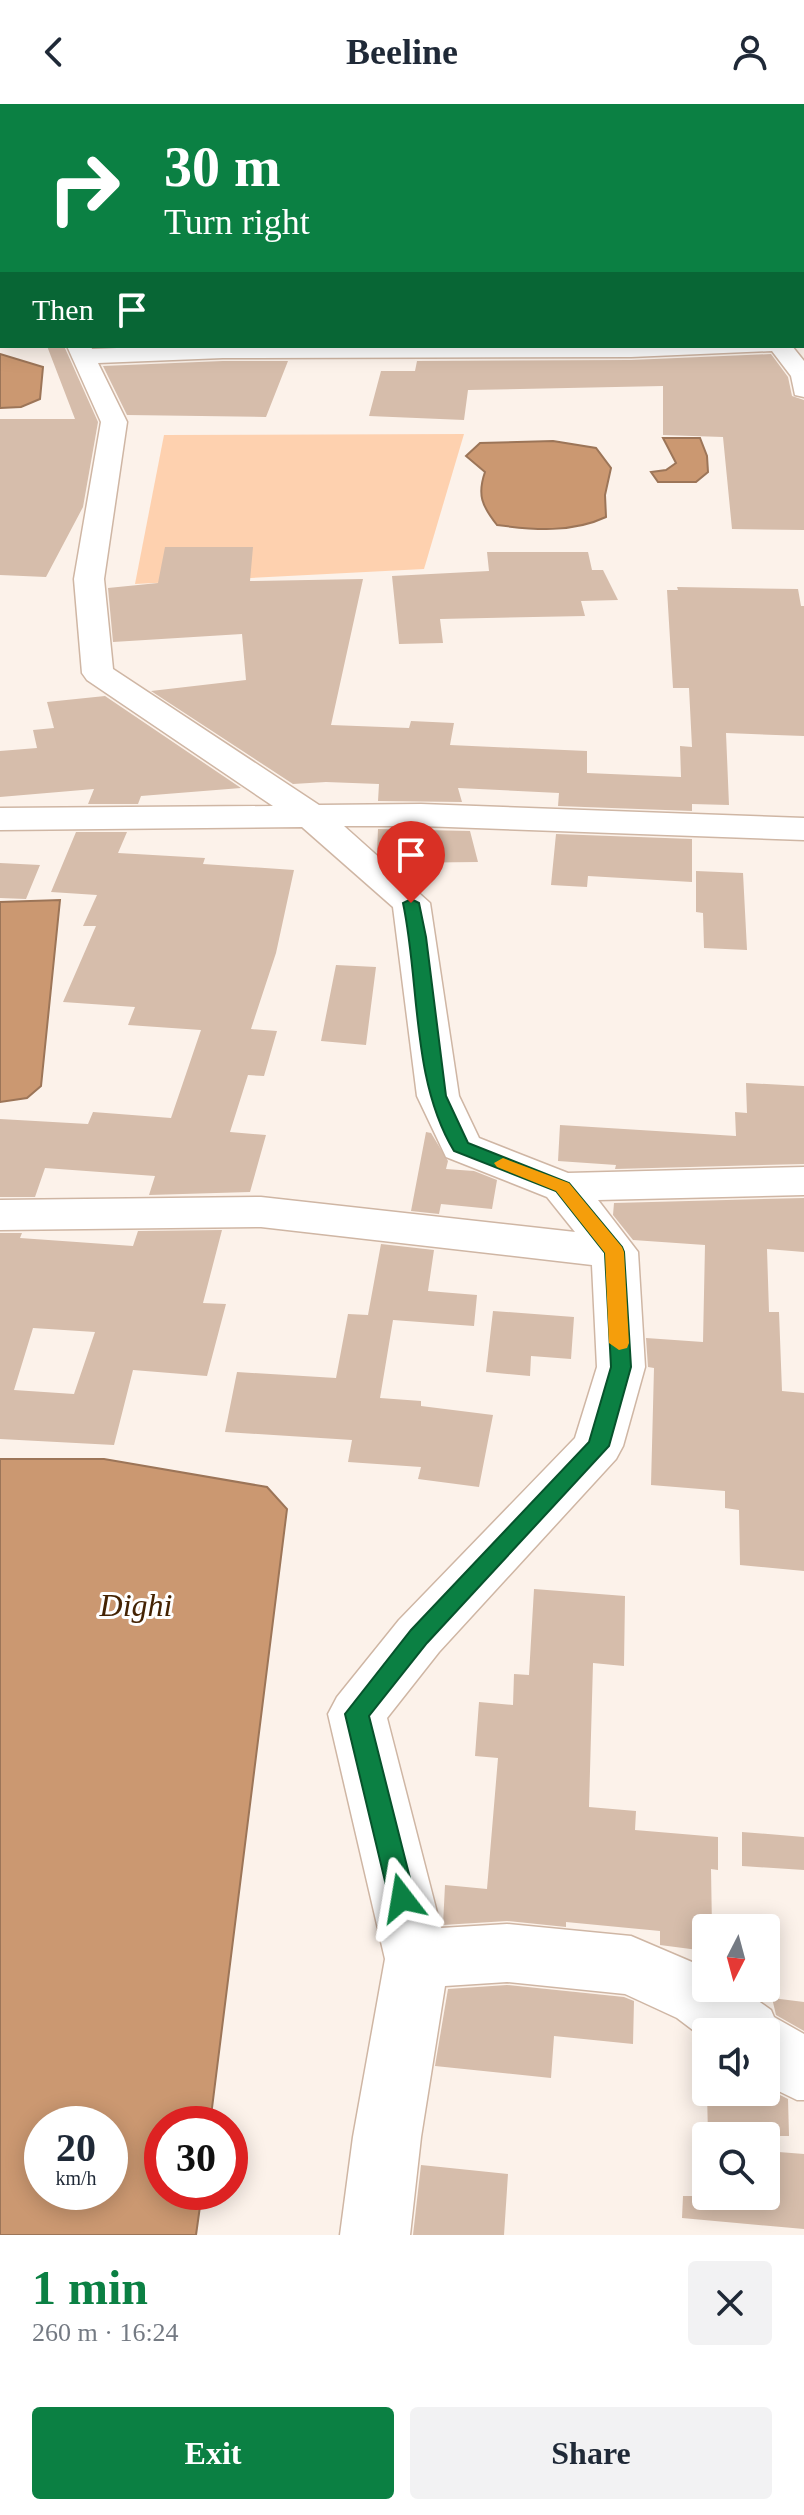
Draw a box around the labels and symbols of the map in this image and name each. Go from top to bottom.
pin [377,821,445,903]
water label: Dighi [99,1587,172,1623]
position arrow [360,1856,444,1940]
north arrow [692,1914,780,2002]
speed limit sign: 30 [144,2106,248,2210]

